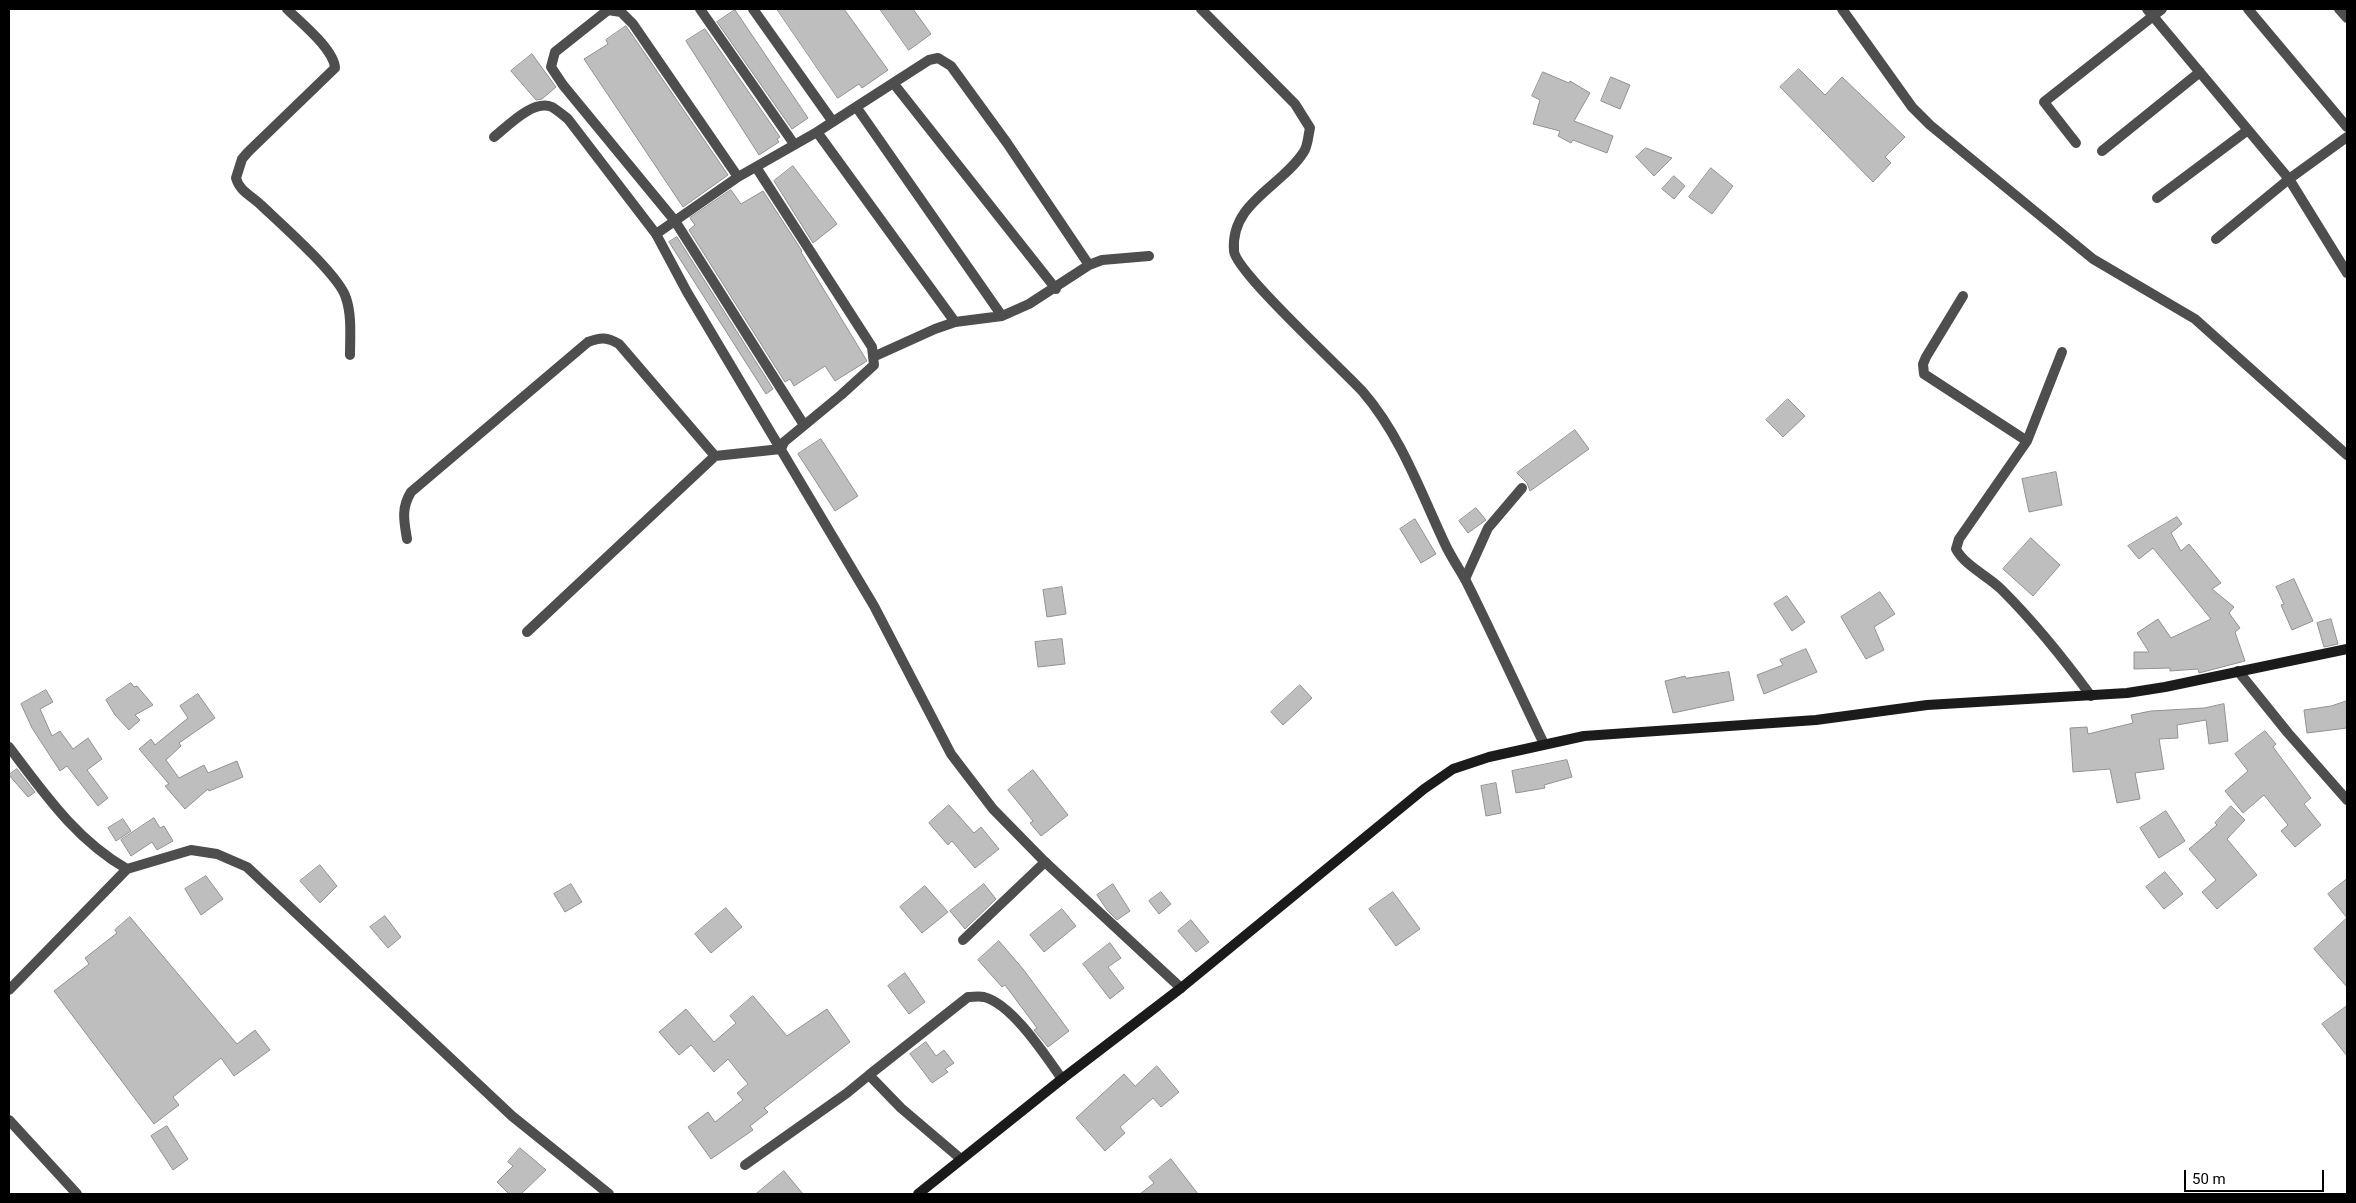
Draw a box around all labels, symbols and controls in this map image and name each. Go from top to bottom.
scale bar [2186,1160,2326,1192]
text: 50 m [2192,1170,2226,1188]

